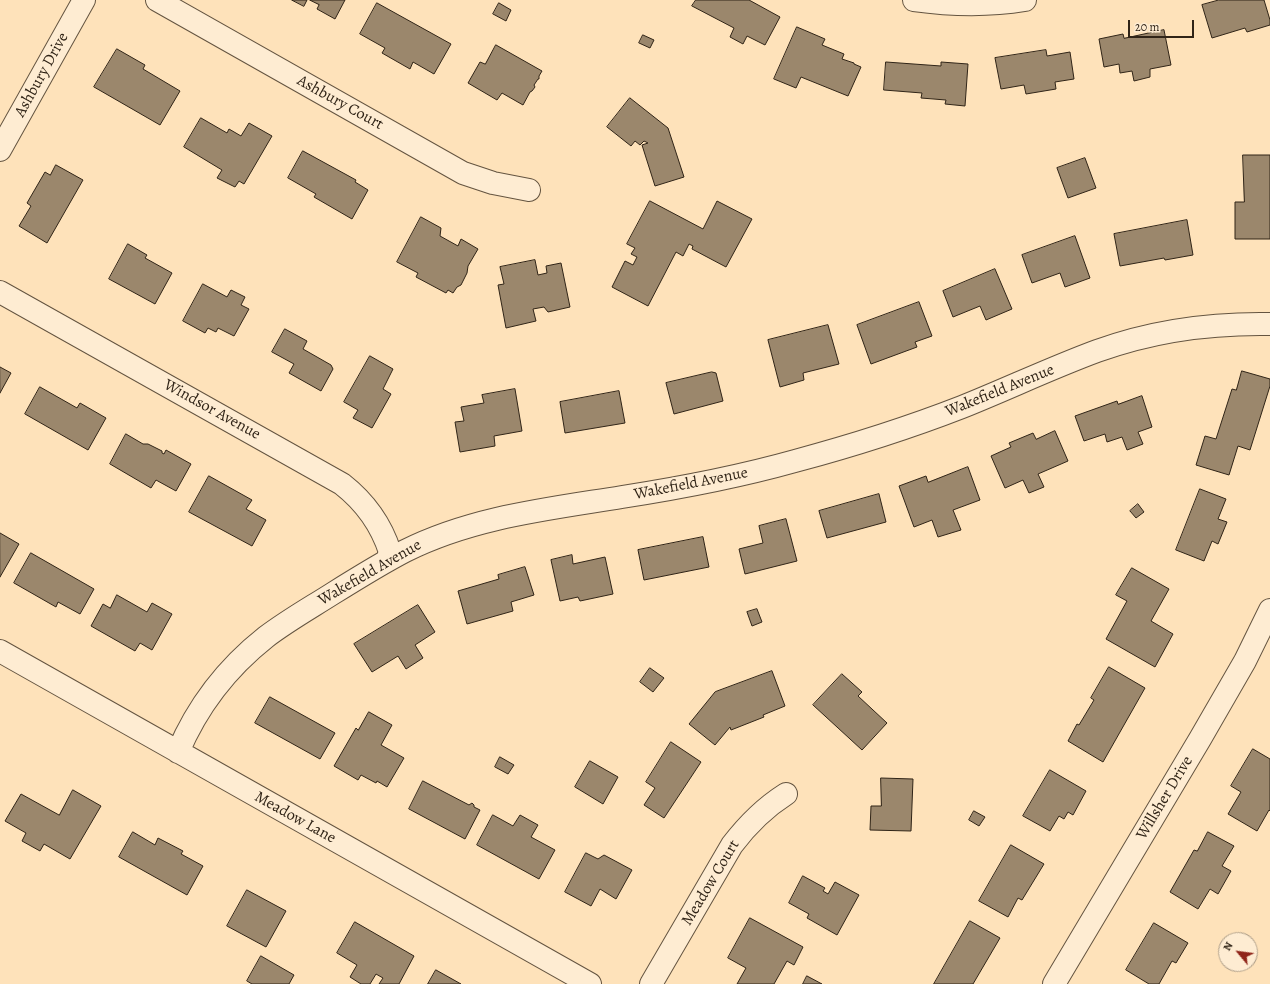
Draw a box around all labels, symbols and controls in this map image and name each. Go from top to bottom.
scale bar [1130,12,1196,38]
text: 20 m [1135,19,1159,35]
street label: Ashbury Drive [11,29,73,121]
street label: Ashbury Court [294,71,386,135]
street label: Wakefield Avenue [943,360,1057,422]
street label: Windsor Avenue [160,376,264,444]
street label: Wakefield Avenue [632,464,750,504]
street label: Wakefield Avenue [315,536,425,610]
street label: Willsher Drive [1133,753,1197,843]
street label: Meadow Lane [251,788,339,848]
street label: Meadow Court [678,837,744,929]
north arrow [1218,932,1258,972]
text: N [1219,939,1236,954]

